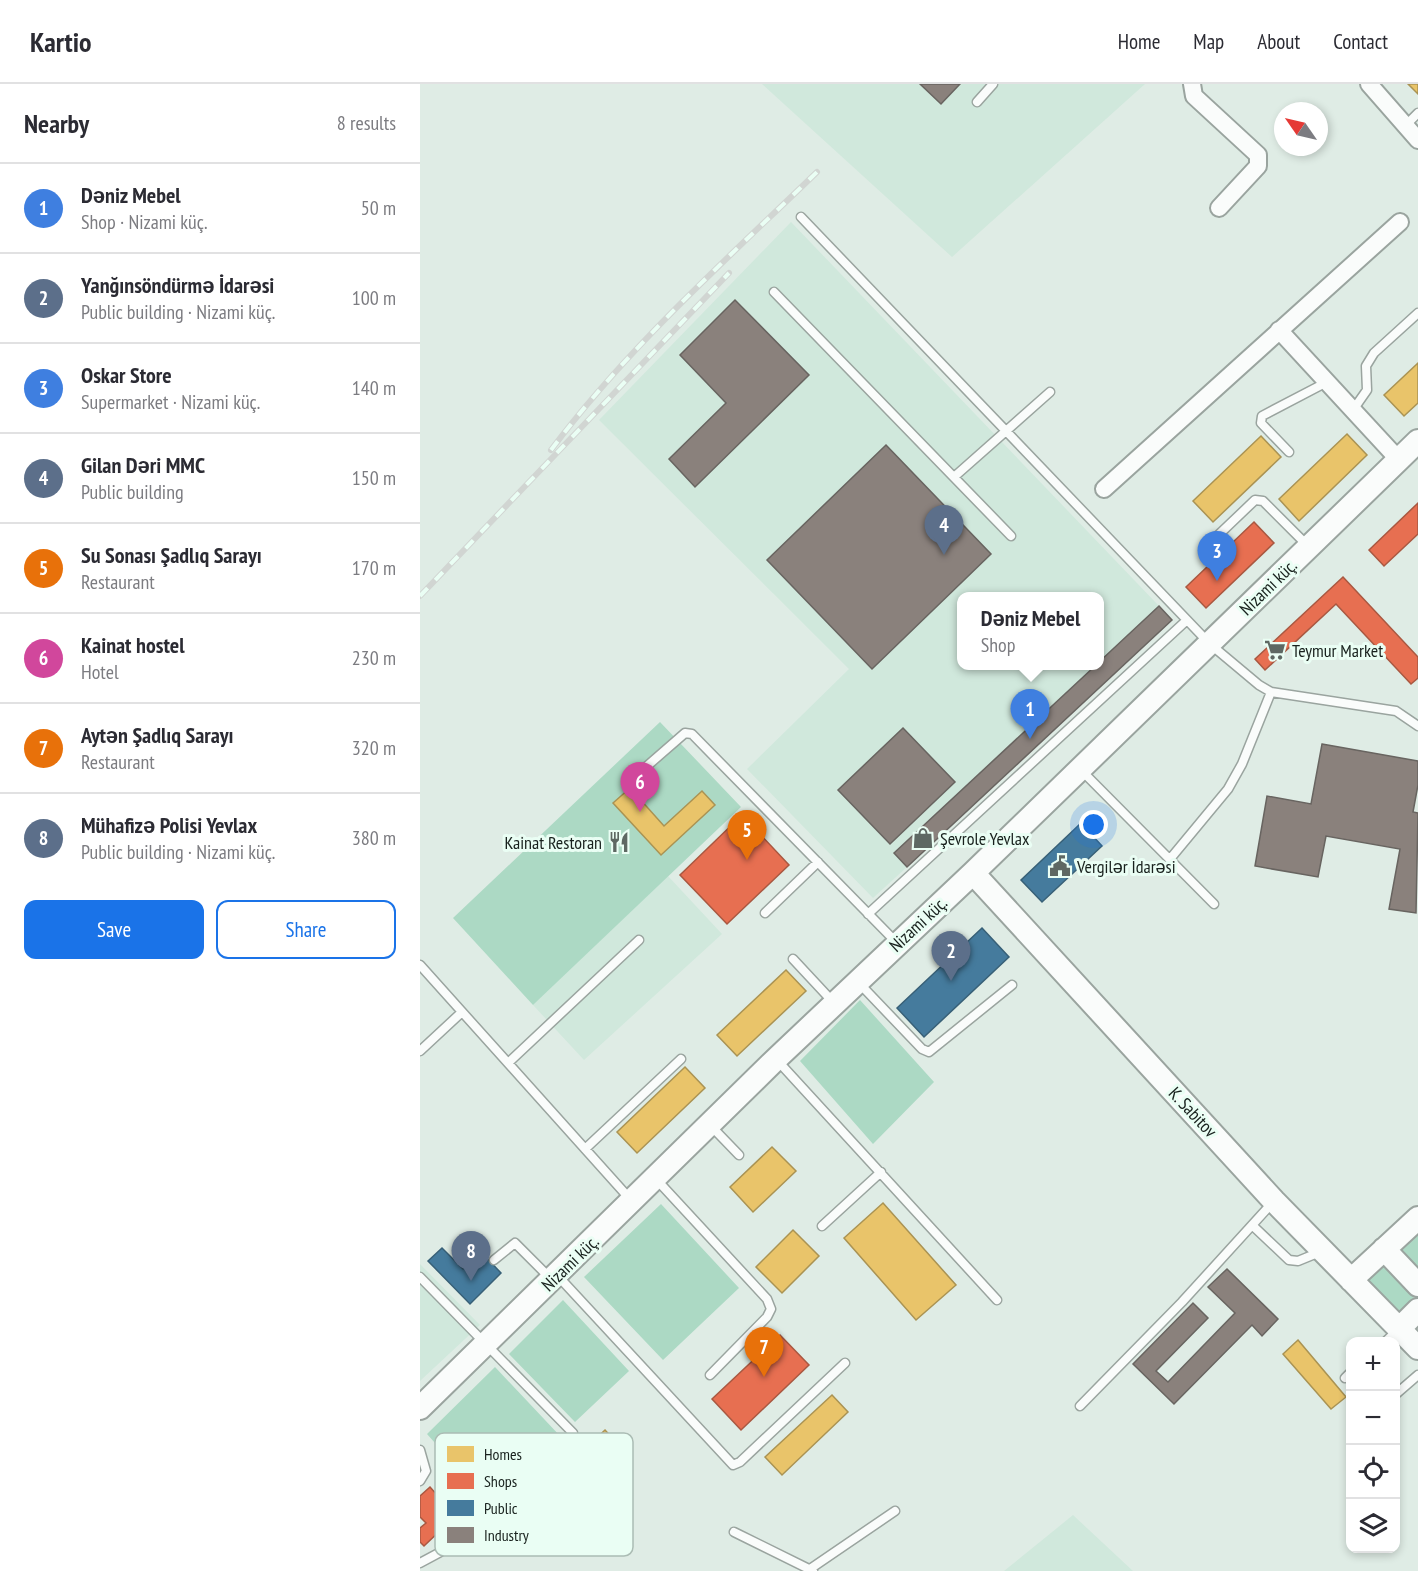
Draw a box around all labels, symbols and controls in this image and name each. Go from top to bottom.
text: Kartio [30,23,92,60]
text: Home [1118,28,1160,55]
text: Map [1193,28,1224,55]
text: About [1257,28,1300,55]
text: Contact [1333,28,1388,55]
north arrow [1274,102,1328,156]
text: Nearby [24,107,89,140]
text: 8 results [337,110,396,136]
text: Dəniz Mebel [81,181,181,209]
text: 1 [39,195,48,221]
text: 50 m [361,195,396,221]
text: Shop · Nizami küç. [81,209,207,235]
text: Yanğınsöndürmə İdarəsi [81,271,274,299]
text: 2 [39,285,48,311]
text: 100 m [352,285,396,311]
text: Public building · Nizami küç. [81,299,275,325]
text: Oskar Store [81,361,172,389]
text: 3 [39,375,48,401]
text: 140 m [352,375,396,401]
text: Supermarket · Nizami küç. [81,389,260,415]
text: Gilan Dəri MMC [81,451,205,479]
text: 4 [39,465,48,491]
text: 150 m [352,465,396,491]
text: Public building [81,479,184,505]
pin: 4 [924,506,964,555]
pin: 3 [1198,532,1236,581]
text: Su Sonası Şadlıq Sarayı [81,541,262,569]
street label: Nizami küç. [1234,554,1302,620]
text: 5 [39,555,48,581]
text: 170 m [352,555,396,581]
text: Restaurant [81,569,155,595]
popup [957,592,1104,670]
text: Dəniz Mebel [981,604,1080,632]
text: Kainat hostel [81,631,185,659]
text: Shop [981,632,1015,658]
supermarket icon: Teymur Market [1263,638,1287,662]
place label: Teymur Market [1292,639,1383,662]
text: 6 [39,645,48,671]
text: 230 m [352,645,396,671]
text: Hotel [81,659,119,685]
pin: 1 [1010,690,1050,739]
text: Aytən Şadlıq Sarayı [81,721,234,749]
text: 7 [39,735,48,761]
text: 320 m [352,735,396,761]
text: Restaurant [81,749,155,775]
pin: 6 [620,762,660,812]
pin: 5 [728,810,766,860]
your location [1079,810,1108,839]
text: Mühafizə Polisi Yevlax [81,811,257,839]
text: 8 [39,825,48,851]
text: 380 m [352,825,396,851]
shop icon: Şevrole Yevlax [911,826,935,850]
place label: Şevrole Yevlax [940,827,1030,850]
restaurant icon: Kainat Restoran [607,830,631,854]
place label: Kainat Restoran [504,831,602,854]
text: Public building · Nizami küç. [81,839,275,865]
public building icon: Vergilər İdarəsi [1048,854,1072,878]
place label: Vergilər İdarəsi [1076,855,1176,878]
street label: Nizami küç. [884,891,952,957]
button: Save [24,900,204,959]
button: Share [216,900,396,959]
pin: 2 [932,932,970,981]
street label: K. Sabitov [1164,1082,1222,1142]
street label: Nizami küç. [536,1230,604,1296]
pin: 8 [452,1232,490,1281]
pin: 7 [744,1328,784,1377]
map controls [1346,1337,1400,1553]
button: + [1346,1337,1400,1391]
button: − [1346,1391,1400,1445]
legend [435,1433,633,1556]
text: Homes [484,1444,522,1464]
button: locate [1346,1445,1400,1499]
text: Shops [484,1471,517,1491]
text: Public [484,1498,518,1518]
button: layers [1346,1499,1400,1553]
text: Industry [484,1525,529,1545]

